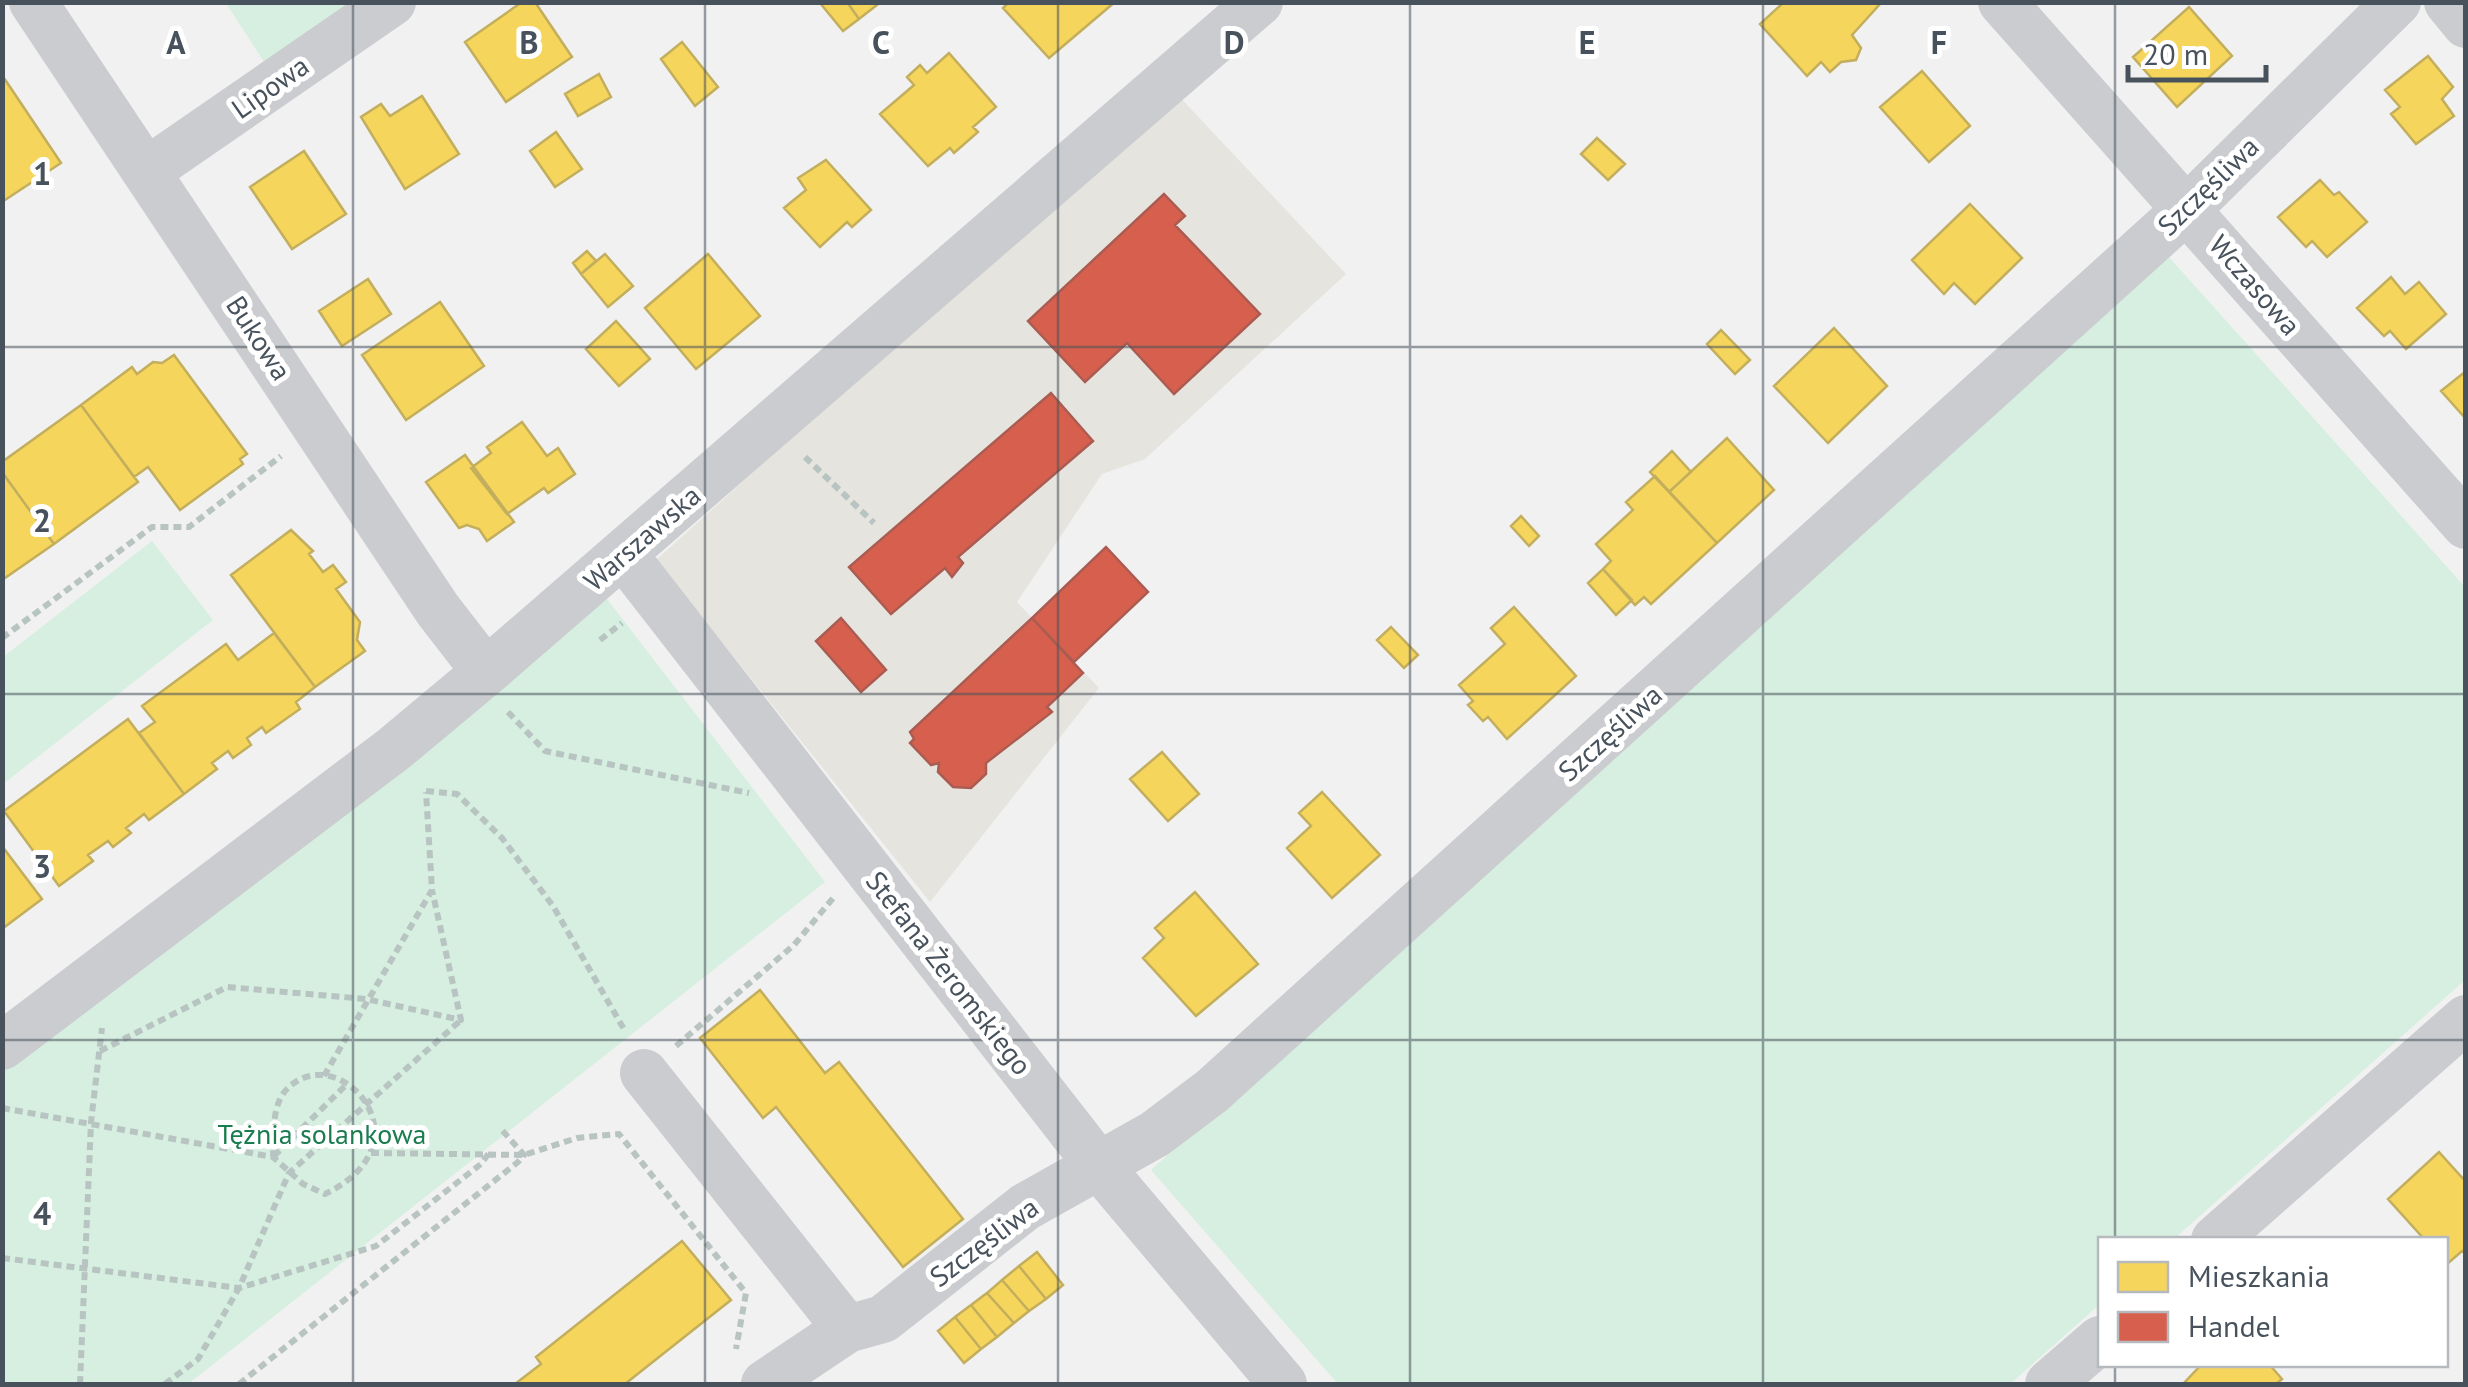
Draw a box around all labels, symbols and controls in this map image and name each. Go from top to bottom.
scale bar [2128,20,2266,82]
text: A [166,21,186,63]
text: B [520,21,538,63]
text: C [872,21,890,63]
text: D [1224,21,1244,63]
text: E [1579,21,1595,63]
text: F [1931,21,1947,63]
text: 20 m [2143,34,2208,73]
street label: Lipowa [224,47,316,126]
street label: Szczęśliwa [2149,128,2266,243]
text: 1 [33,152,51,194]
street label: Wczasowa [2202,227,2309,343]
street label: Bukowa [218,288,300,387]
street label: Warszawska [575,477,708,599]
text: 2 [33,499,51,541]
street label: Szczęśliwa [1550,676,1669,789]
text: 3 [33,845,51,887]
street label: Stefana Żeromskiego [858,863,1041,1082]
park label: Tężnia solankowa [218,1115,427,1152]
street label: Szczęśliwa [922,1189,1046,1295]
text: 4 [33,1192,51,1234]
legend [2098,1237,2448,1367]
text: Mieszkania [2188,1256,2330,1295]
text: Handel [2188,1306,2280,1345]

